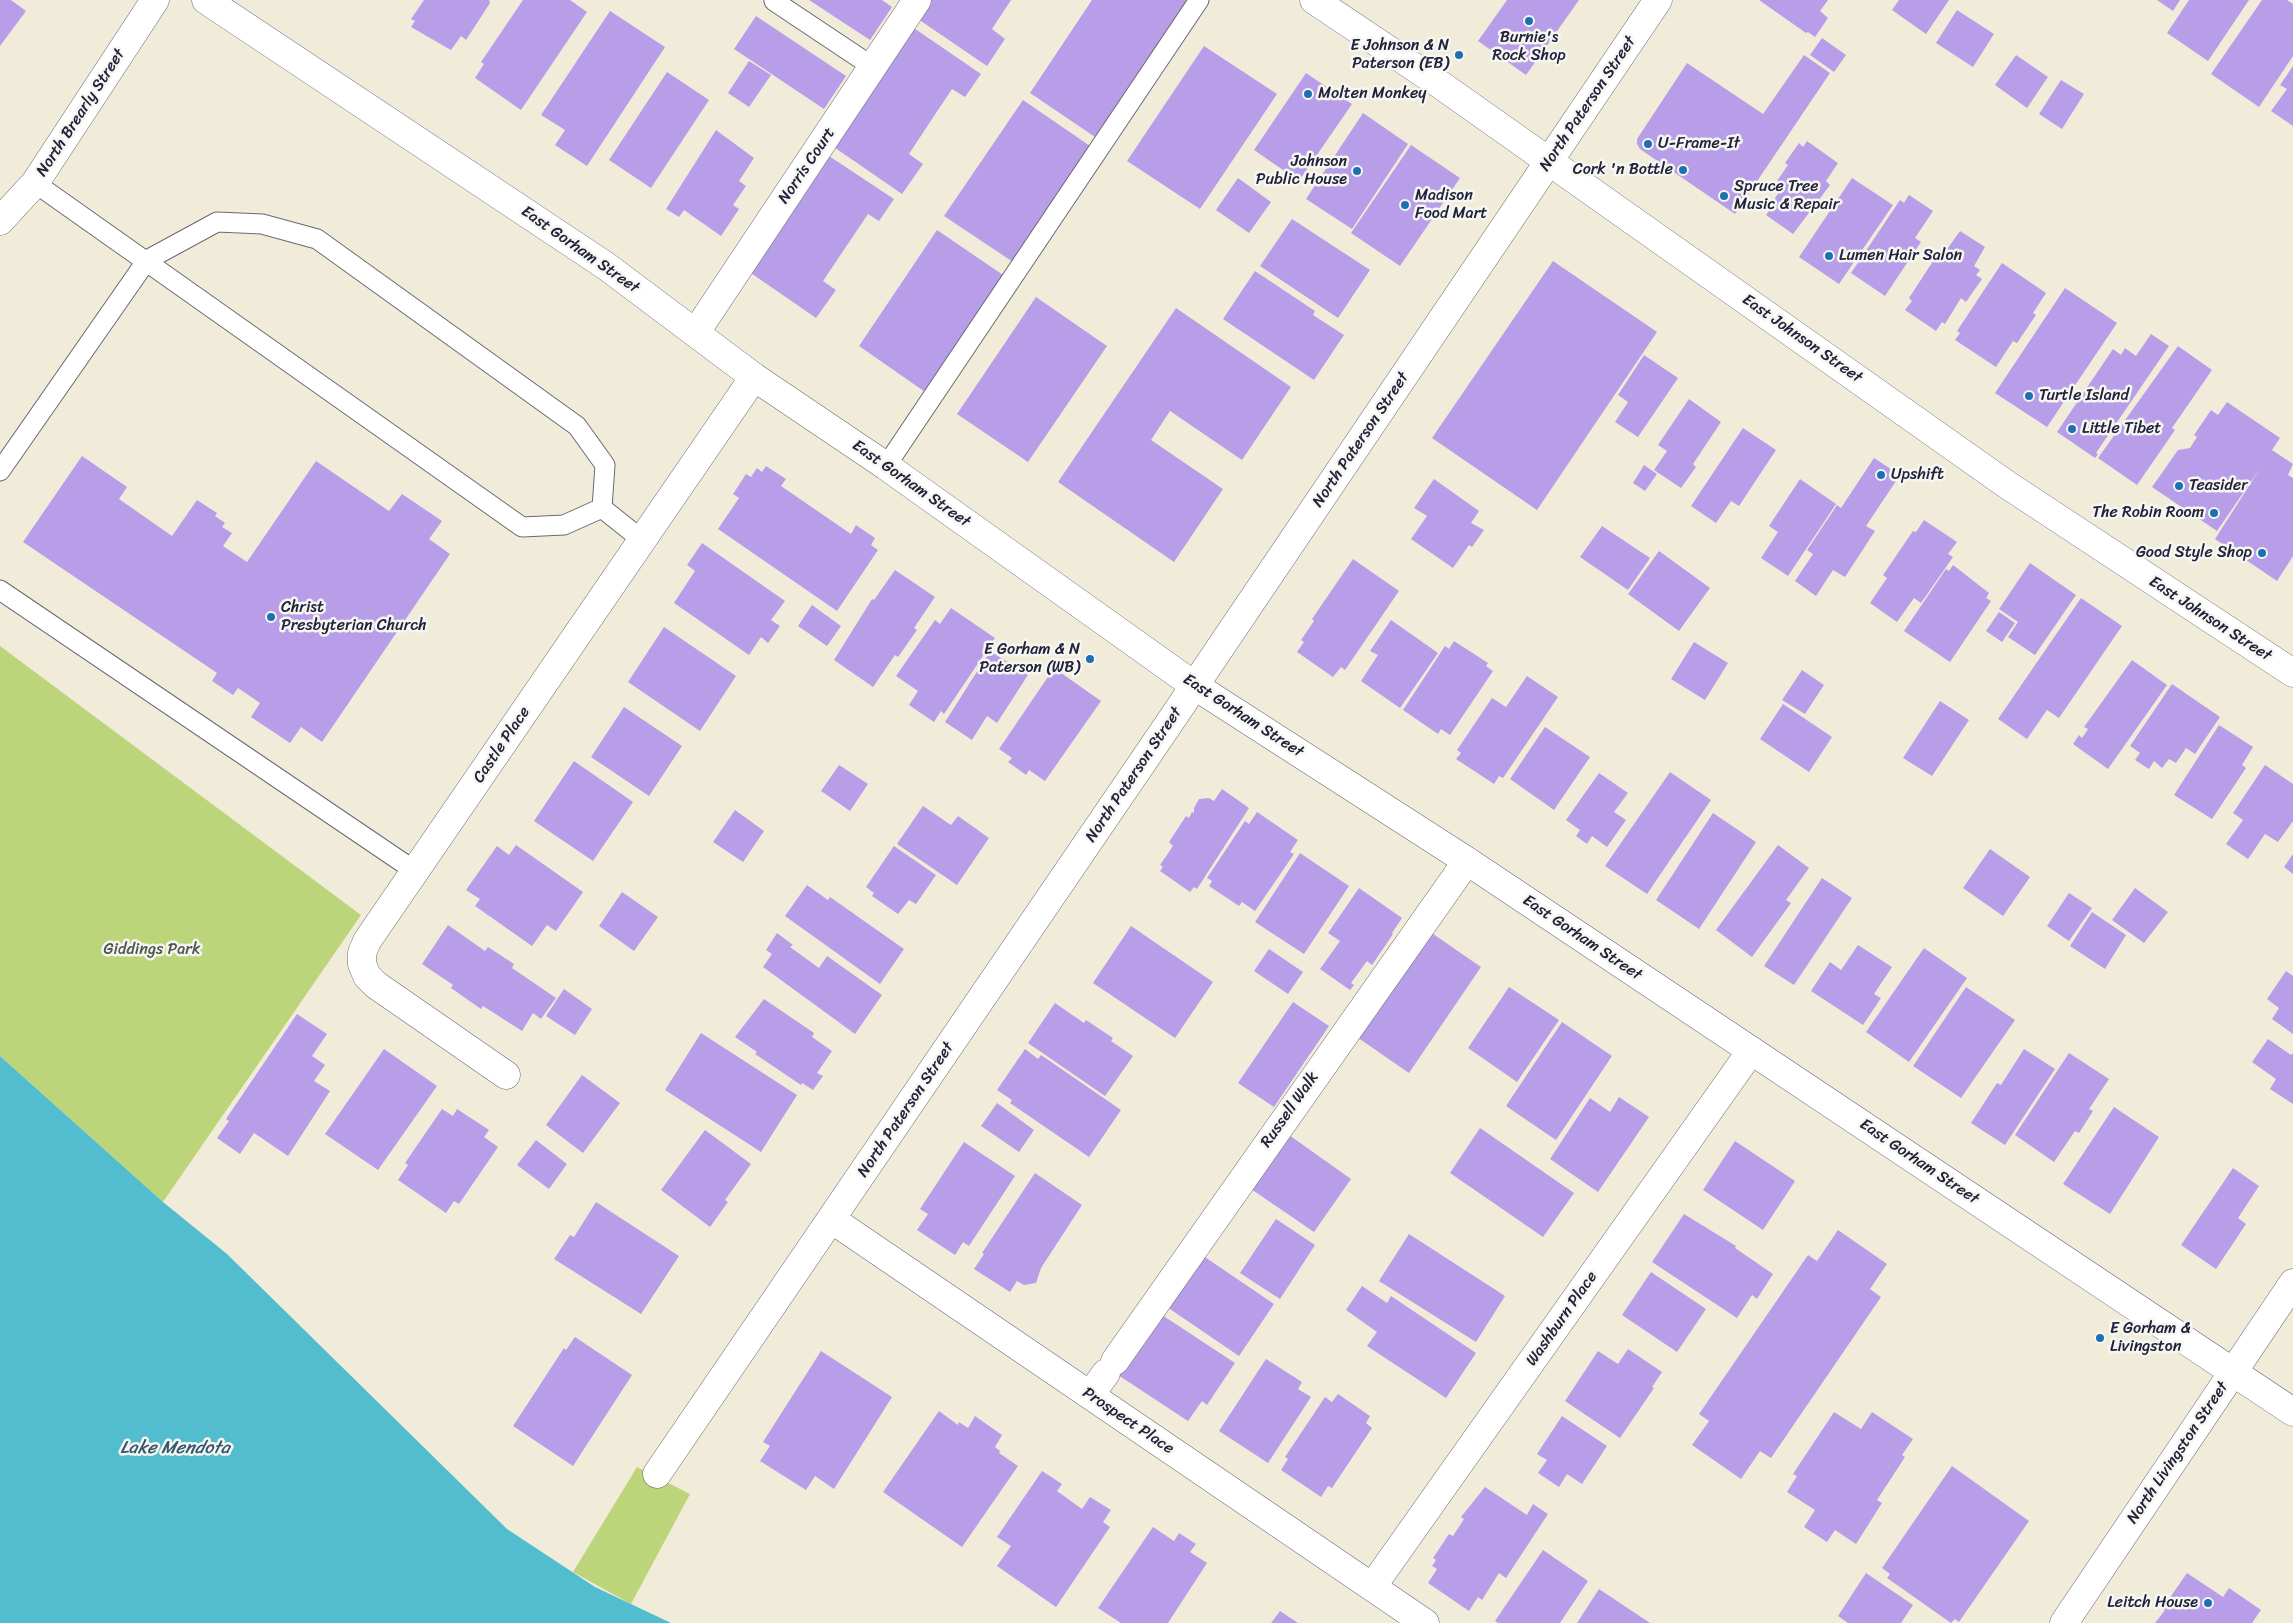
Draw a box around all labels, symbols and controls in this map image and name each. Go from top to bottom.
marker: Burnie's Rock Shop [1523,15,1535,27]
place label: Burnie's Rock Shop [1492,28,1566,66]
street label: North Paterson Street [1536,33,1640,175]
place label: E Johnson & N Paterson (EB) [1350,36,1449,74]
street label: North Brearly Street [33,46,129,180]
marker: E Johnson & N Paterson (EB) [1453,49,1465,61]
place label: Molten Monkey [1318,84,1427,104]
marker: Molten Monkey [1302,88,1314,100]
street label: Norris Court [775,124,839,208]
place label: U-Frame-It [1658,134,1740,154]
marker: U-Frame-It [1642,138,1654,150]
place label: Johnson Public House [1256,152,1347,190]
place label: Cork 'n Bottle [1573,160,1673,180]
marker: Cork 'n Bottle [1677,164,1689,176]
marker: Johnson Public House [1351,165,1363,177]
place label: Spruce Tree Music & Repair [1734,177,1839,215]
place label: Madison Food Mart [1415,186,1487,224]
marker: Spruce Tree Music & Repair [1718,190,1730,202]
marker: Madison Food Mart [1399,199,1411,211]
street label: East Gorham Street [517,202,643,298]
place label: Lumen Hair Salon [1839,246,1962,266]
marker: Lumen Hair Salon [1823,250,1835,262]
street label: East Johnson Street [1738,290,1866,388]
street label: North Paterson Street [1309,369,1413,511]
place label: Turtle Island [2039,386,2129,406]
marker: Turtle Island [2023,390,2035,402]
place label: Little Tibet [2082,419,2161,439]
marker: Little Tibet [2066,423,2078,435]
street label: East Gorham Street [848,436,974,532]
place label: Upshift [1891,465,1944,485]
marker: Upshift [1875,469,1887,481]
place label: Teasider [2189,476,2248,496]
marker: Teasider [2173,480,2185,492]
place label: The Robin Room [2092,503,2204,523]
marker: The Robin Room [2208,507,2220,519]
place label: Good Style Shop [2136,543,2252,563]
marker: Good Style Shop [2256,547,2268,559]
street label: East Johnson Street [2145,572,2275,666]
place label: Christ Presbyterian Church [281,598,427,636]
marker: Christ Presbyterian Church [265,611,277,623]
place label: E Gorham & N Paterson (WB) [979,640,1080,678]
marker: E Gorham & N Paterson (WB) [1084,653,1096,665]
street label: East Gorham Street [1179,670,1307,762]
street label: Castle Place [469,703,535,787]
street label: North Paterson Street [1082,704,1186,846]
street label: East Gorham Street [1519,891,1645,985]
park label: Giddings Park [104,940,200,960]
street label: North Paterson Street [854,1039,958,1181]
street label: Russell Walk [1257,1068,1323,1152]
street label: East Gorham Street [1856,1115,1982,1209]
street label: Washburn Place [1522,1268,1602,1370]
place label: E Gorham & Livingston [2110,1319,2191,1357]
marker: E Gorham & Livingston [2094,1332,2106,1344]
street label: North Livingston Street [2123,1378,2233,1528]
street label: Prospect Place [1079,1383,1177,1459]
water label: Lake Mendota [120,1437,230,1459]
place label: Leitch House [2107,1593,2198,1613]
marker: Leitch House [2202,1597,2214,1609]

